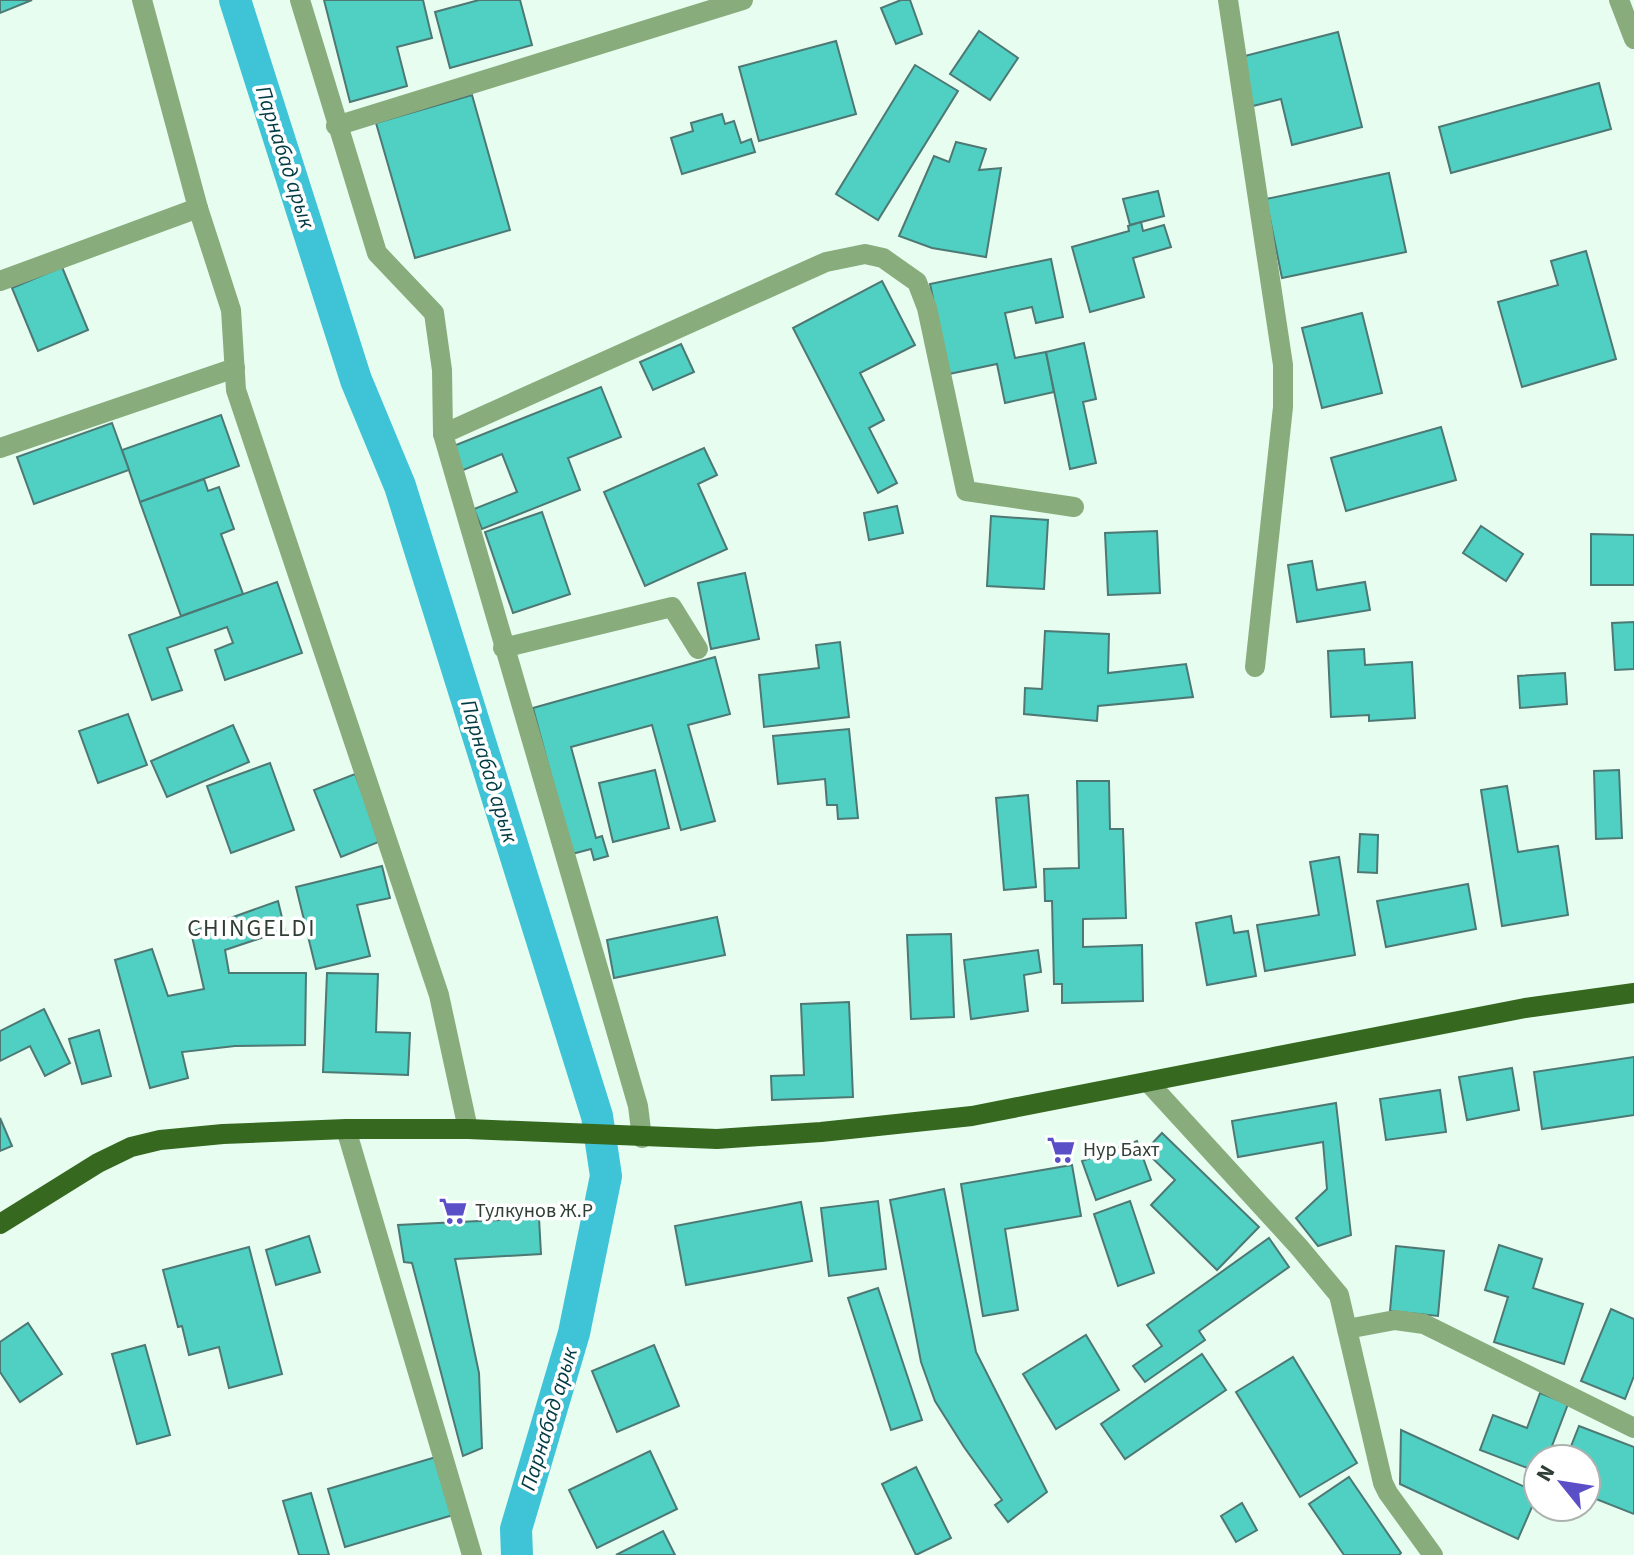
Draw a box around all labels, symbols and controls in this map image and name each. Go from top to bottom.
water label: Парнабад арык [247,82,323,233]
water label: Парнабад арык [452,695,526,847]
district label: CHINGELDI [187,911,317,946]
supermarket icon: Нур Бахт [1046,1135,1076,1165]
place label: Нур Бахт [1083,1136,1160,1164]
supermarket icon: Тулкунов Ж.Р [438,1196,468,1226]
place label: Тулкунов Ж.Р [475,1197,593,1225]
water label: Парнабад арык [512,1343,586,1495]
north arrow [1522,1443,1602,1523]
text: N [1528,1459,1563,1488]

